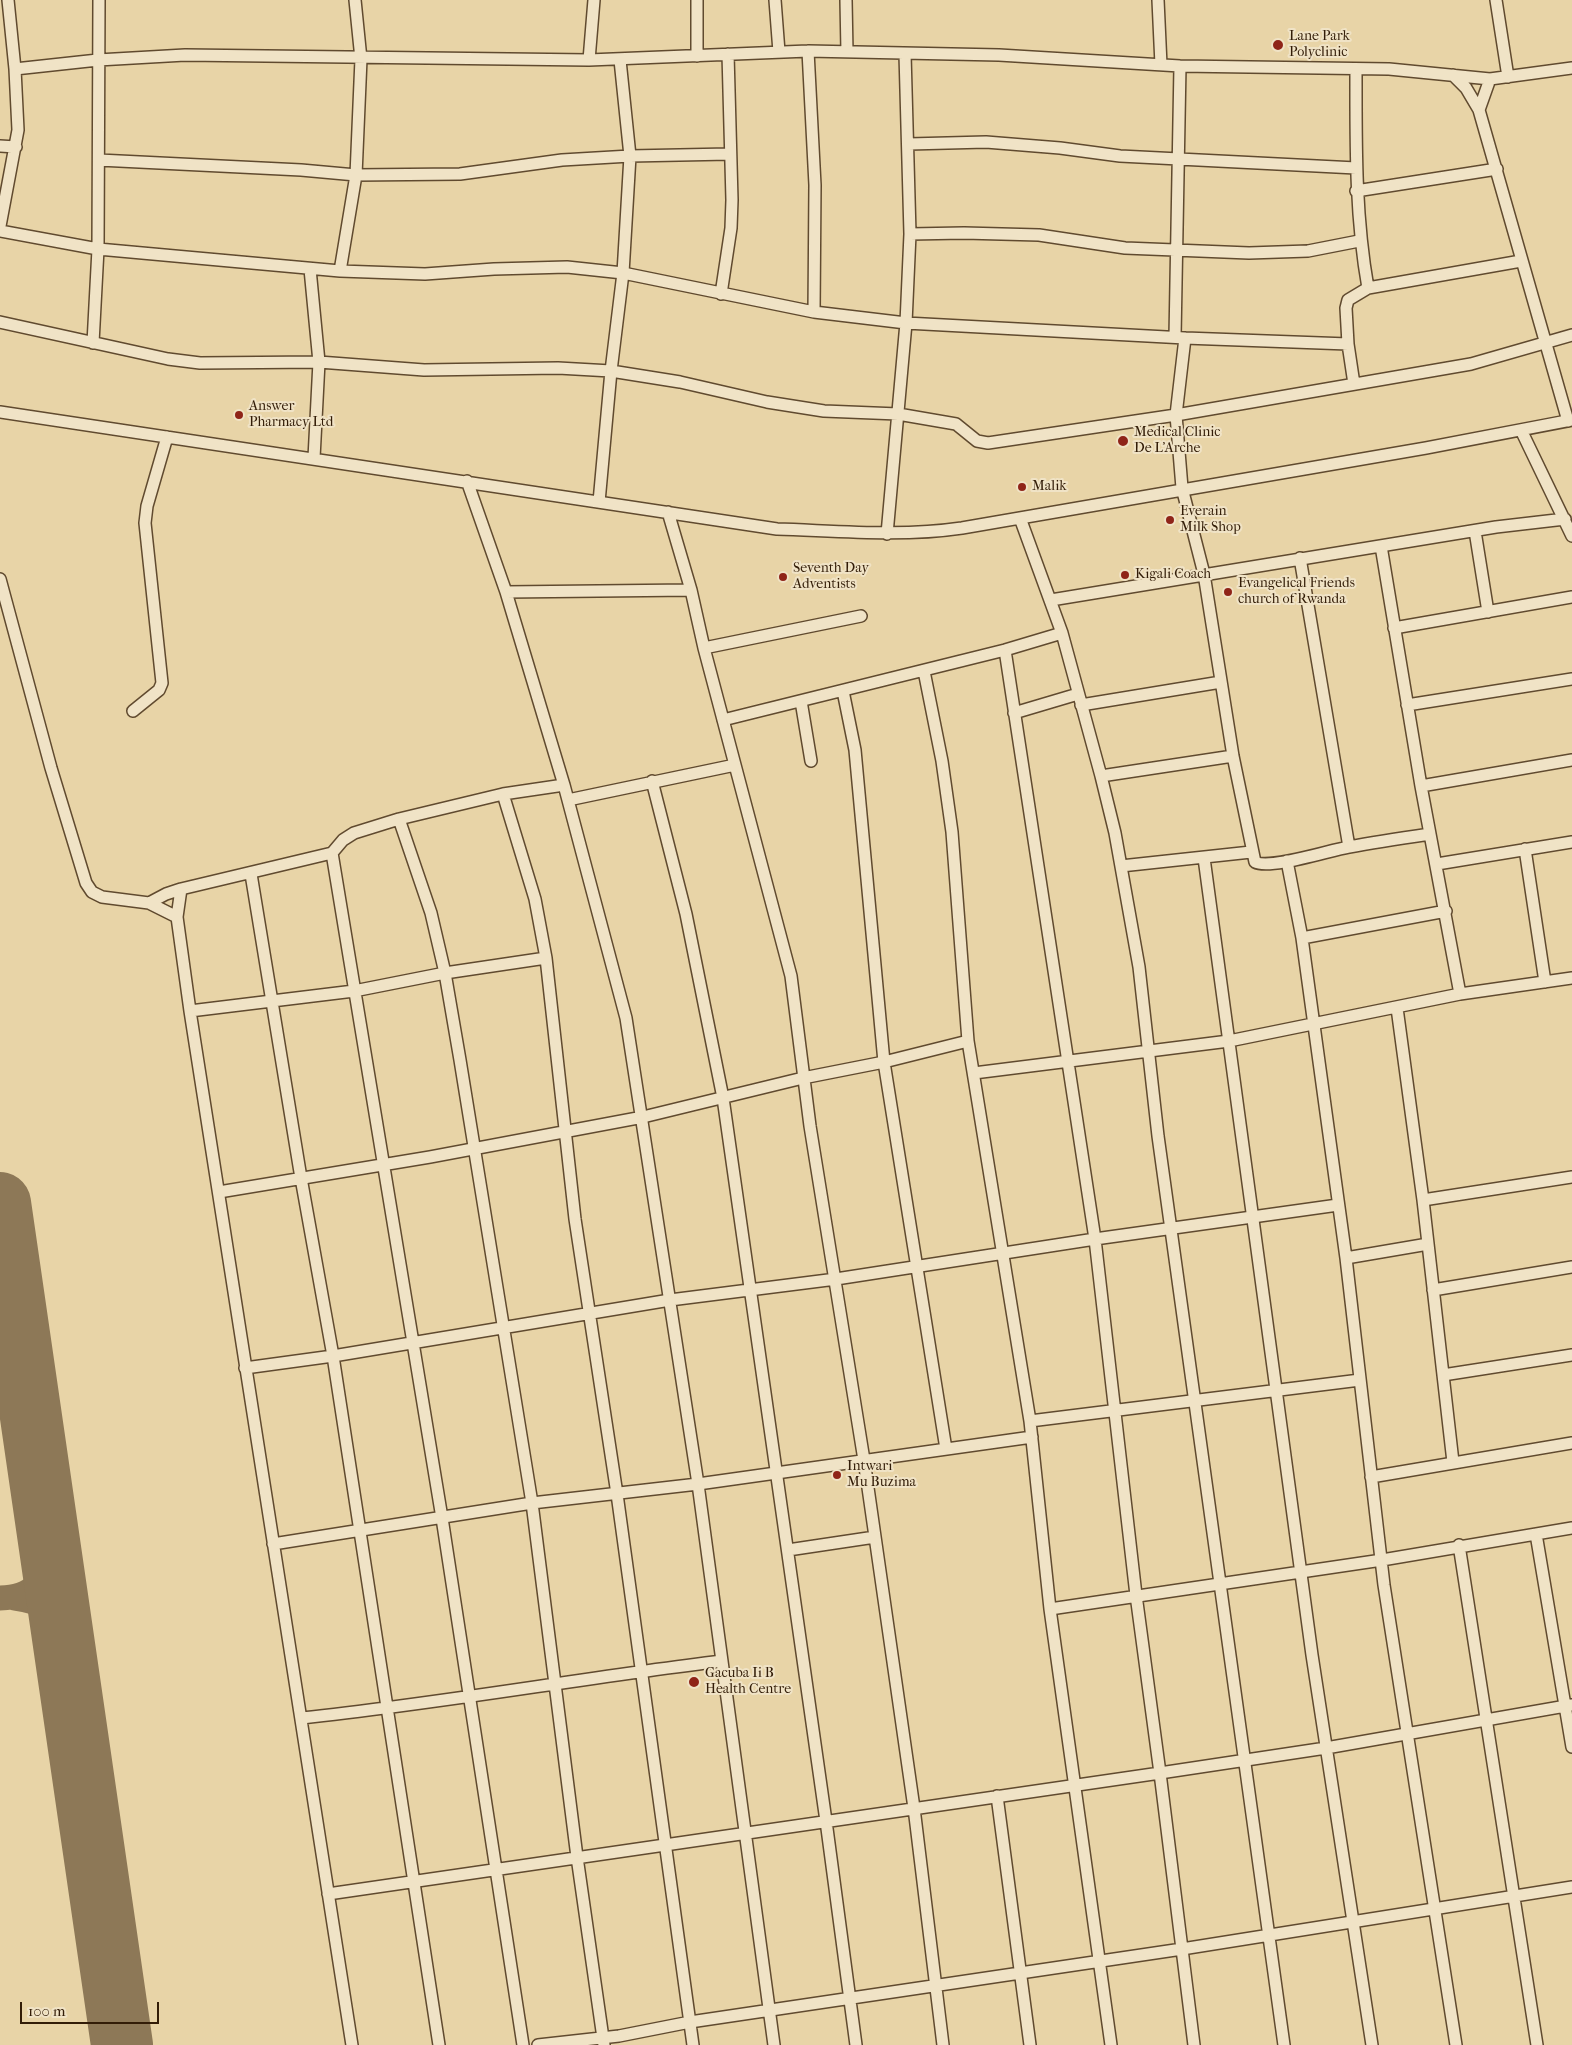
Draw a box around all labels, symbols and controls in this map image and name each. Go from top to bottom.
place label: Lane Park Polyclinic [1289,29,1350,62]
marker: Lane Park Polyclinic [1271,38,1285,52]
place label: Answer Pharmacy Ltd [249,399,333,432]
marker: Answer Pharmacy Ltd [233,409,245,421]
place label: Medical Clinic De L'Arche [1134,425,1221,458]
marker: Medical Clinic De L'Arche [1116,434,1130,448]
place label: Malik [1032,479,1067,495]
marker: Malik [1016,481,1028,493]
place label: Everain Milk Shop [1180,504,1241,536]
marker: Everain Milk Shop [1164,514,1176,526]
place label: Seventh Day Adventists [793,561,869,594]
place label: Kigali Coach [1135,567,1211,583]
marker: Kigali Coach [1119,569,1131,581]
marker: Seventh Day Adventists [777,571,789,583]
place label: Evangelical Friends church of Rwanda [1238,576,1355,608]
marker: Evangelical Friends church of Rwanda [1222,586,1234,598]
place label: Intwari Mu Buzima [847,1459,916,1491]
marker: Intwari Mu Buzima [831,1469,843,1481]
place label: Gacuba Ii B Health Centre [705,1666,791,1698]
marker: Gacuba Ii B Health Centre [687,1675,701,1689]
scale bar [22,1992,161,2024]
text: 100 m [28,2002,66,2020]

